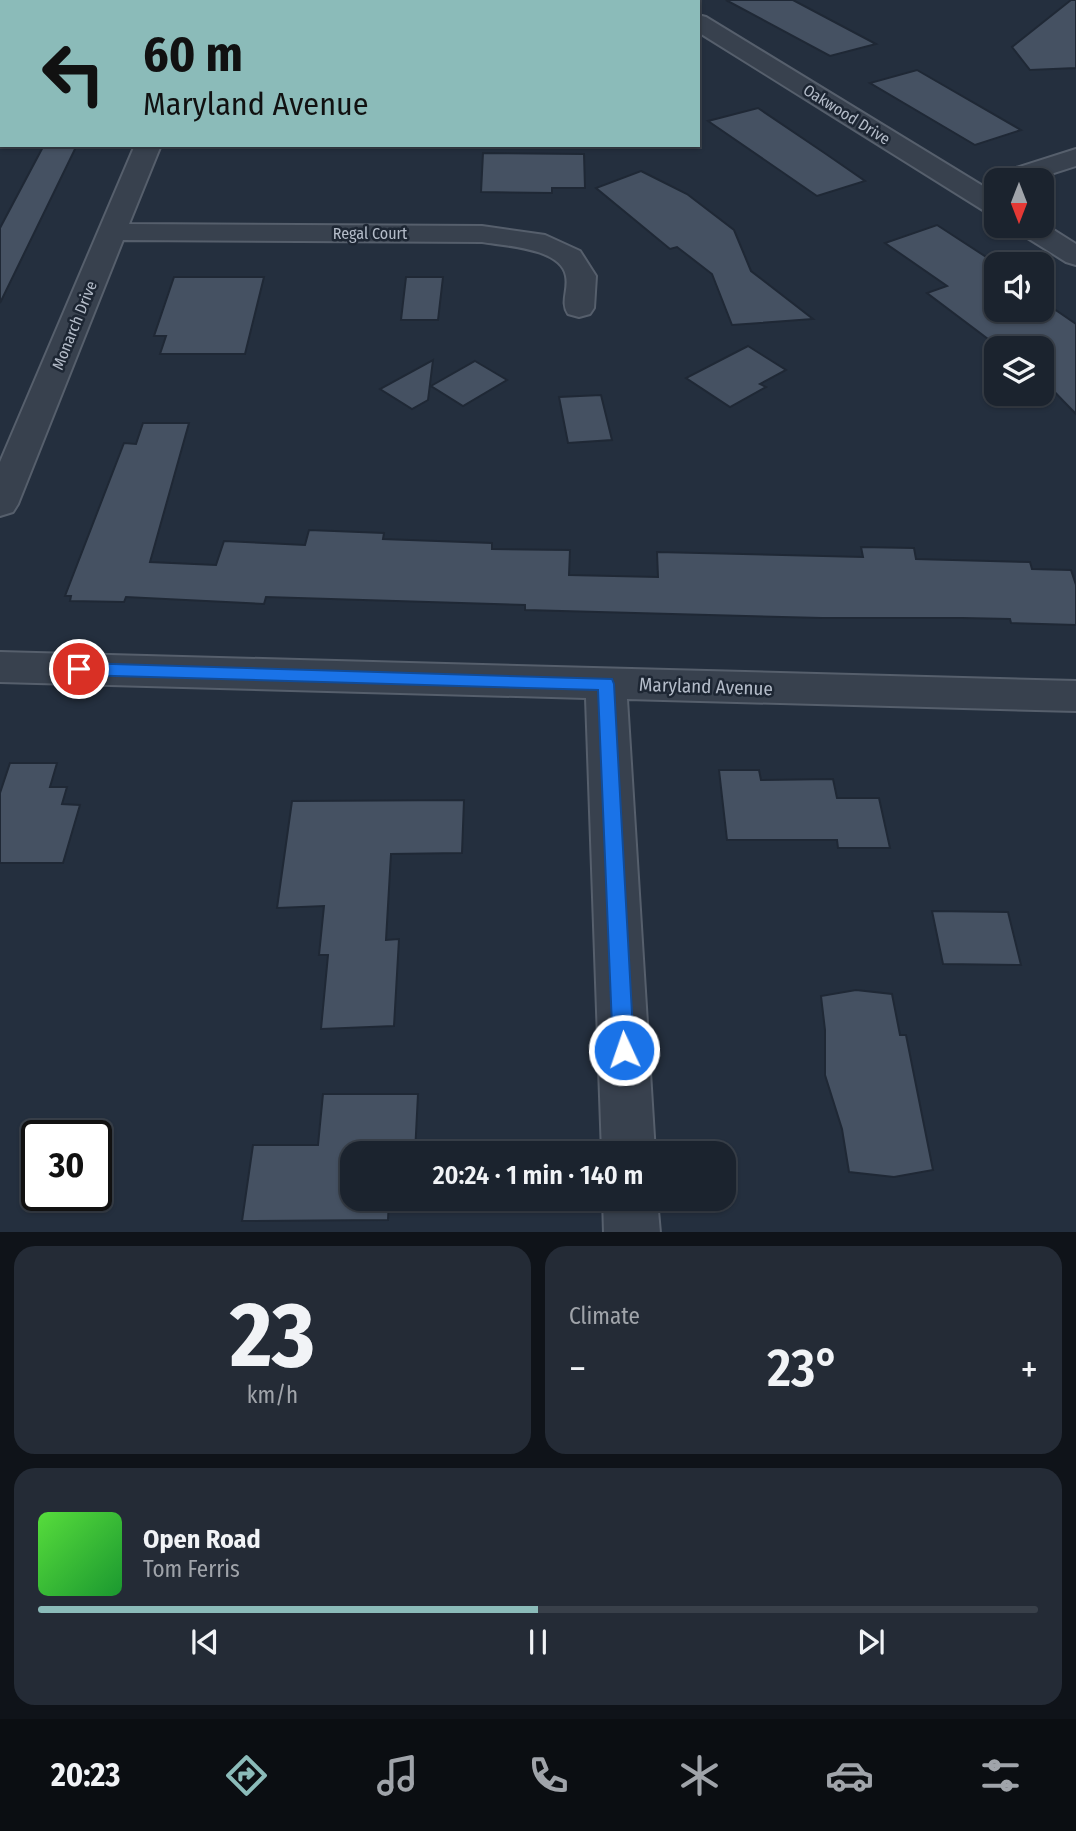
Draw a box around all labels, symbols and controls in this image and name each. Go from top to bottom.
text: 60 m [143,25,243,84]
icon: left [28,28,119,119]
street label: Oakwood Drive [800,80,894,149]
text: Maryland Avenue [143,85,369,123]
north arrow [984,168,1054,238]
map controls [984,168,1054,406]
street label: Regal Court [333,224,408,243]
button: sound [984,252,1054,322]
street label: Monarch Drive [48,278,101,372]
button: layers [984,336,1054,406]
pin [49,639,109,699]
icon: arrive [60,650,98,688]
street label: Maryland Avenue [639,673,773,700]
position arrow [587,1013,661,1087]
speed limit sign: 30 [21,1120,112,1211]
text: 20:24 · 1 min · 140 m [433,1160,643,1191]
text: 23 [230,1281,315,1390]
text: Climate [569,1302,640,1330]
text: 23° [767,1337,840,1400]
text: − [569,1346,586,1392]
text: + [1021,1346,1038,1392]
text: km/h [247,1381,298,1409]
text: Open Road [143,1524,261,1555]
text: Tom Ferris [143,1555,240,1583]
icon: previous [186,1623,224,1661]
icon: pause [519,1623,557,1661]
icon: next [852,1623,890,1661]
icon: directions [222,1751,271,1800]
icon: music [373,1751,422,1800]
icon: phone [524,1751,573,1800]
icon: climate [675,1751,724,1800]
icon: car [825,1751,874,1800]
icon: filters [976,1751,1025,1800]
text: 20:23 [51,1756,120,1794]

